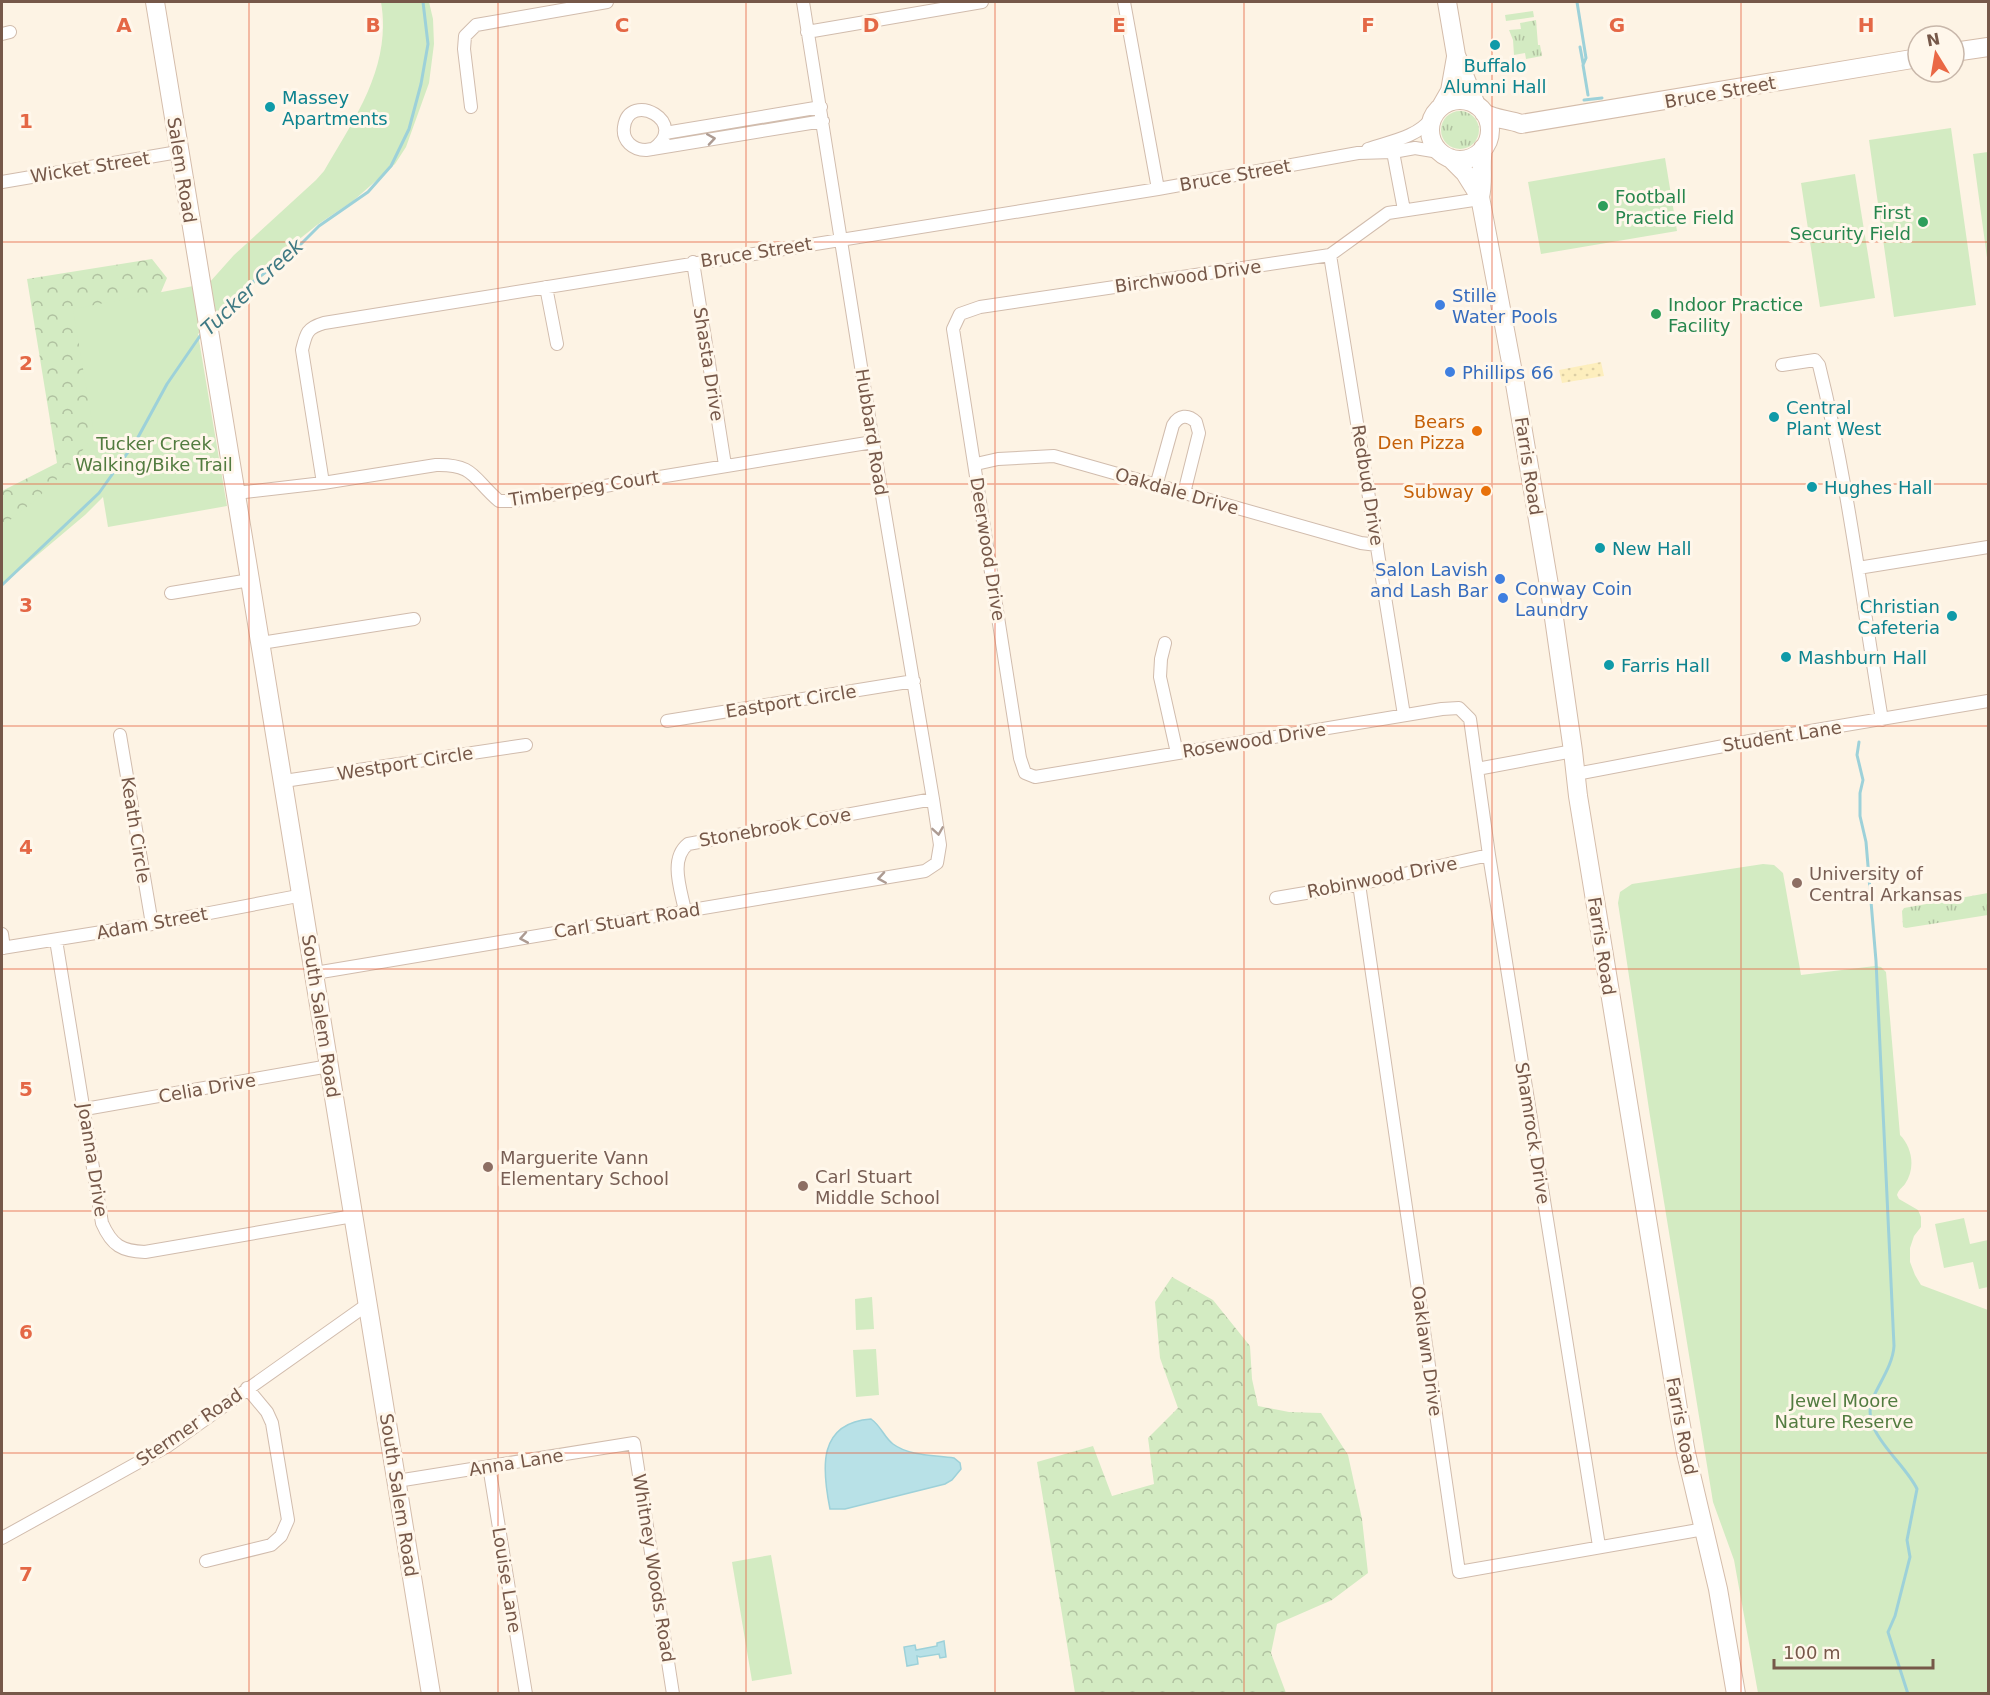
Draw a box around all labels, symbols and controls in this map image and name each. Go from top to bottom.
text: A [116,13,132,37]
text: B [365,13,381,37]
text: C [615,13,629,37]
text: D [863,13,879,37]
text: E [1112,13,1126,37]
text: F [1361,13,1375,37]
text: G [1609,13,1625,37]
text: H [1858,13,1874,37]
north arrow [1906,24,1966,84]
text: N [1925,29,1942,50]
marker: Buffalo Alumni Hall [1488,38,1502,52]
place label: Buffalo Alumni Hall [1444,55,1546,97]
street label: Bruce Street [1663,72,1777,112]
place label: Massey Apartments [282,87,388,129]
marker: Massey Apartments [263,100,277,114]
text: 1 [19,109,33,133]
street label: Salem Road [163,116,201,224]
one-way arrow [706,134,715,146]
street label: Wicket Street [29,147,151,187]
street label: Bruce Street [1178,155,1292,195]
place label: Football Practice Field [1615,186,1734,228]
marker: Football Practice Field [1596,199,1610,213]
place label: First Security Field [1790,202,1911,244]
marker: First Security Field [1916,215,1930,229]
water label: Tucker Creek [196,233,309,340]
street label: Bruce Street [699,233,813,271]
street label: Birchwood Drive [1113,255,1263,297]
place label: Stille Water Pools [1452,285,1558,327]
place label: Indoor Practice Facility [1668,294,1803,336]
marker: Stille Water Pools [1433,298,1447,312]
street label: Shasta Drive [690,306,728,422]
marker: Indoor Practice Facility [1649,307,1663,321]
text: 2 [19,351,33,375]
place label: Phillips 66 [1462,362,1554,383]
marker: Phillips 66 [1443,365,1457,379]
street label: Hubbard Road [852,367,892,497]
place label: Central Plant West [1786,397,1881,439]
marker: Central Plant West [1767,410,1781,424]
place label: Bears Den Pizza [1378,411,1465,453]
street label: Farris Road [1511,415,1547,517]
street label: Redbud Drive [1348,423,1388,547]
marker: Bears Den Pizza [1470,424,1484,438]
park label: Tucker Creek Walking/Bike Trail [75,433,233,475]
street label: Oakdale Drive [1113,463,1241,519]
street label: Timberpeg Court [506,466,661,510]
street label: Deerwood Drive [966,476,1010,622]
place label: Hughes Hall [1824,477,1933,498]
marker: Hughes Hall [1805,480,1819,494]
place label: Subway [1403,481,1474,502]
marker: Subway [1479,484,1493,498]
place label: New Hall [1612,538,1692,559]
marker: New Hall [1593,541,1607,555]
place label: Salon Lavish and Lash Bar [1370,559,1489,601]
marker: Salon Lavish and Lash Bar [1493,572,1507,586]
place label: Conway Coin Laundry [1515,578,1632,620]
marker: Conway Coin Laundry [1496,591,1510,605]
text: 3 [19,593,33,617]
place label: Christian Cafeteria [1857,596,1940,638]
marker: Christian Cafeteria [1945,609,1959,623]
place label: Mashburn Hall [1798,647,1927,668]
marker: Mashburn Hall [1779,650,1793,664]
place label: Farris Hall [1621,655,1710,676]
marker: Farris Hall [1602,658,1616,672]
street label: Eastport Circle [724,680,858,722]
street label: Student Lane [1721,716,1843,756]
street label: Rosewood Drive [1181,718,1327,762]
street label: Westport Circle [335,742,475,784]
street label: Keath Circle [117,775,155,885]
street label: Stonebrook Cove [697,803,853,851]
one-way arrow [932,826,944,835]
text: 4 [19,835,33,859]
street label: Robinwood Drive [1305,852,1459,902]
place label: University of Central Arkansas [1809,863,1962,905]
one-way arrow [877,871,887,884]
marker: University of Central Arkansas [1790,876,1804,890]
street label: Farris Road [1584,895,1620,997]
street label: Carl Stuart Road [552,898,702,942]
street label: Adam Street [95,903,209,943]
one-way arrow [519,931,529,944]
street label: South Salem Road [298,933,344,1099]
street label: Shamrock Drive [1511,1061,1555,1205]
street label: Celia Drive [157,1069,257,1107]
text: 5 [19,1077,33,1101]
street label: Joanna Drive [73,1101,112,1218]
place label: Marguerite Vann Elementary School [500,1147,669,1189]
marker: Marguerite Vann Elementary School [481,1160,495,1174]
place label: Carl Stuart Middle School [815,1166,940,1208]
marker: Carl Stuart Middle School [796,1179,810,1193]
street label: Oaklawn Drive [1407,1284,1447,1418]
text: 6 [19,1320,33,1344]
street label: Farris Road [1662,1375,1702,1477]
street label: Stermer Road [132,1384,246,1470]
park label: Jewel Moore Nature Reserve [1774,1390,1914,1432]
street label: South Salem Road [376,1412,422,1578]
street label: Anna Lane [467,1444,565,1480]
street label: Whitney Woods Road [629,1472,679,1664]
street label: Louise Lane [488,1526,526,1634]
text: 7 [19,1562,33,1586]
scale bar [1774,1632,1933,1670]
text: 100 m [1783,1642,1841,1663]

